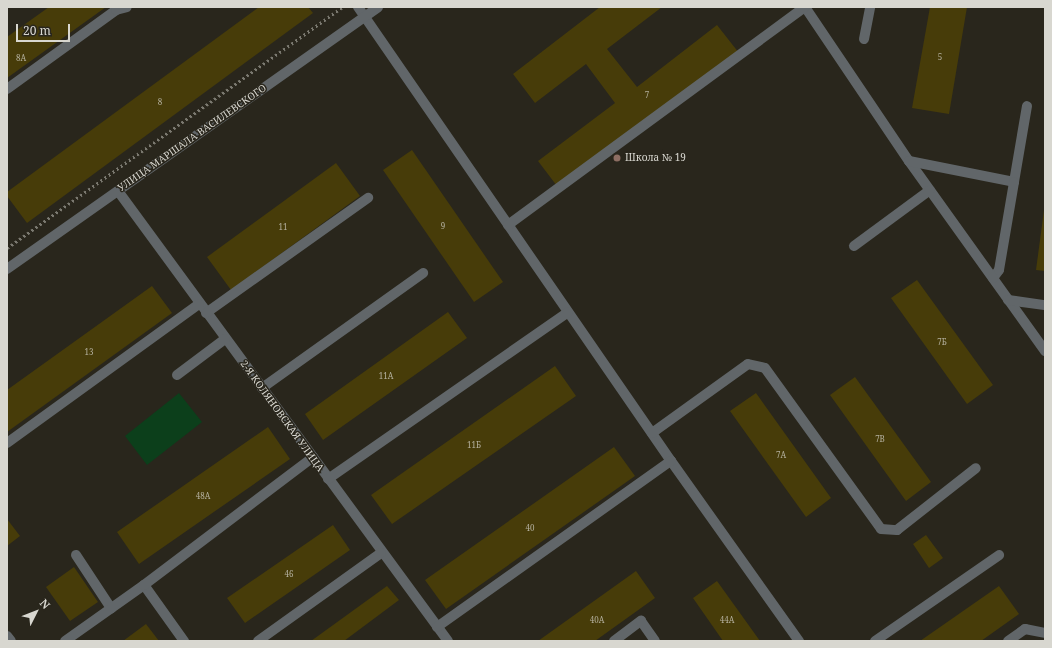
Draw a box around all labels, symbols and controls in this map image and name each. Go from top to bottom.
scale bar [18,16,72,42]
text: 20 m [23,22,51,39]
house number: 5 [938,52,942,62]
house number: 8А [16,53,26,63]
street label: УЛИЦА МАРШАЛА ВАСИЛЕВСКОГО [115,82,269,194]
house number: 7 [645,90,649,100]
house number: 8 [158,97,162,107]
place label: Школа № 19 [625,152,686,164]
marker: Школа № 19 [612,153,622,163]
house number: 9 [441,221,445,231]
house number: 11 [279,222,287,232]
house number: 7Б [937,337,947,347]
house number: 13 [85,347,93,357]
street label: 2-Я КОЛЯНОВСКАЯ УЛИЦА [238,358,326,474]
house number: 11А [379,371,393,381]
house number: 7В [875,434,885,444]
house number: 11Б [467,440,481,450]
house number: 7А [776,450,786,460]
house number: 48А [196,491,210,501]
house number: 40 [526,523,534,533]
house number: 46 [285,569,293,579]
north arrow [16,592,56,632]
text: N [37,595,54,612]
house number: 40А [590,615,604,625]
house number: 44А [720,615,734,625]

